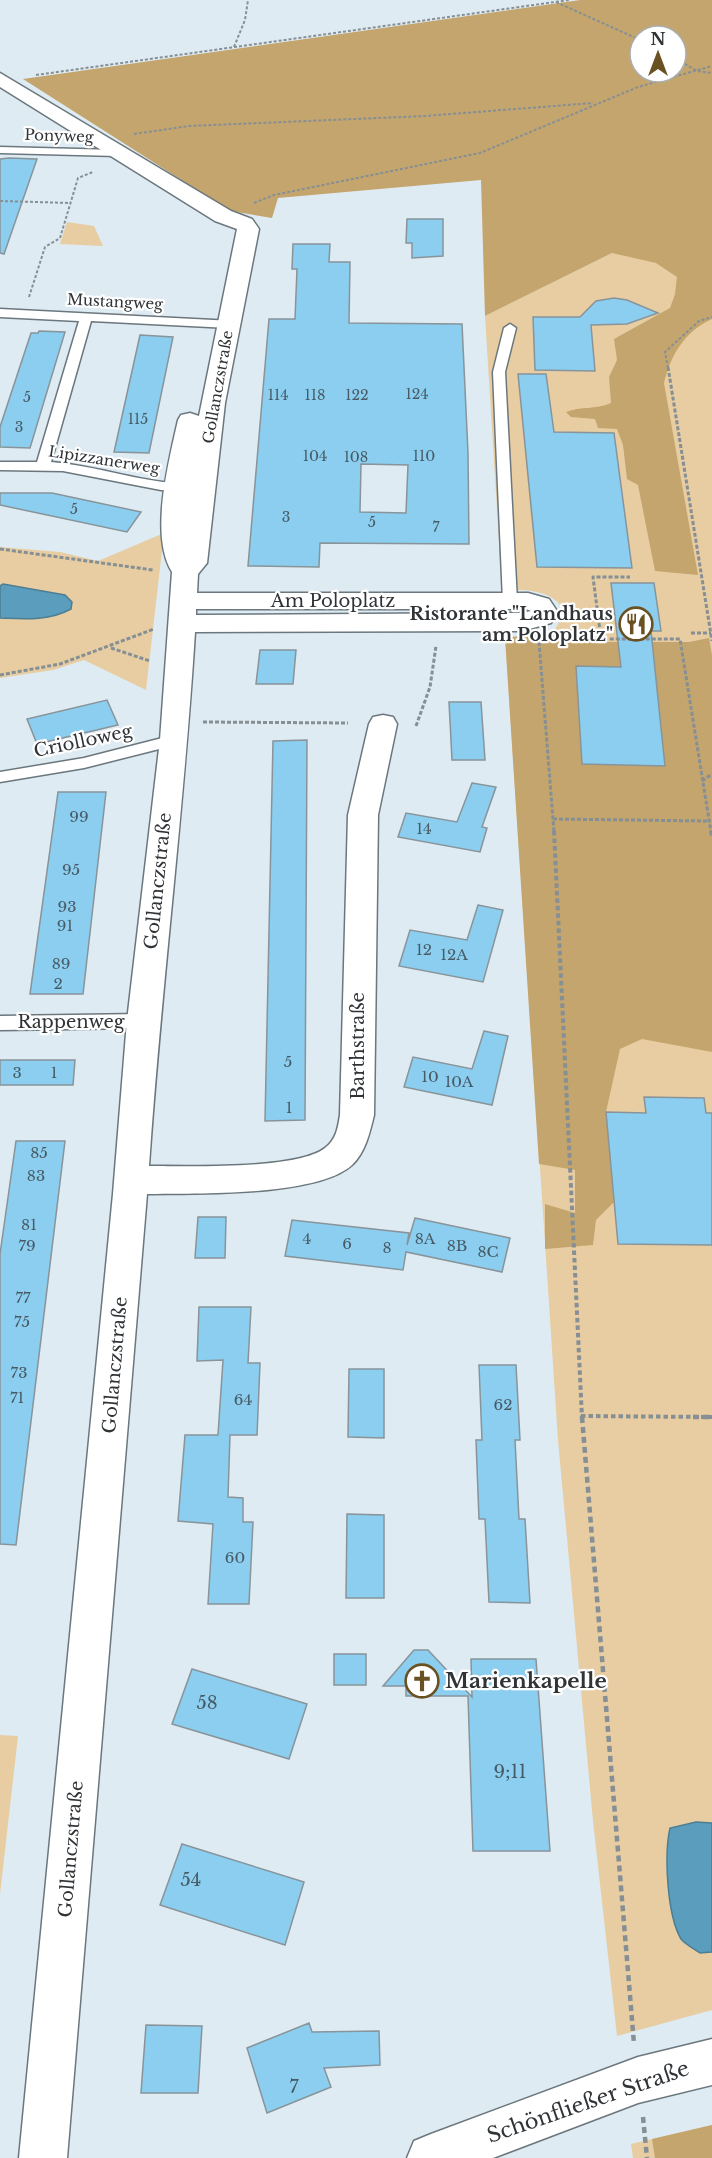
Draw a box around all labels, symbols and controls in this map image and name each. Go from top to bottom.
north arrow [628,24,688,84]
text: N [650,29,666,49]
street label: Ponyweg [24,125,95,146]
street label: Mustangweg [66,289,165,314]
street label: Gollanczstraße [198,329,237,445]
house number: 124 [405,385,429,403]
house number: 114 [268,386,288,404]
house number: 118 [305,386,325,404]
house number: 122 [345,386,369,404]
house number: 5 [23,388,31,406]
house number: 115 [128,410,148,428]
house number: 3 [15,418,23,436]
street label: Lipizzanerweg [47,441,162,478]
house number: 104 [303,447,327,465]
house number: 110 [413,447,435,465]
house number: 108 [344,448,368,466]
house number: 5 [70,500,78,518]
house number: 3 [282,508,290,526]
house number: 5 [368,513,376,531]
house number: 7 [432,518,440,536]
street label: Am Poloplatz [270,590,395,612]
place label: Ristorante "Landhaus am Poloplatz" [410,603,613,646]
restaurant icon: Ristorante "Landhaus am Poloplatz" [618,606,654,642]
street label: Criolloweg [32,720,134,762]
house number: 99 [69,807,89,826]
street label: Gollanczstraße [140,812,176,950]
house number: 14 [416,819,432,838]
house number: 95 [62,860,80,879]
house number: 93 [58,897,76,916]
house number: 91 [57,916,73,935]
house number: 12 [416,940,432,959]
house number: 12A [440,945,468,964]
house number: 89 [52,954,70,973]
house number: 2 [53,974,63,993]
street label: Barthstraße [347,992,369,1100]
street label: Rappenweg [17,1011,125,1033]
house number: 5 [284,1052,292,1071]
house number: 3 [12,1063,22,1082]
house number: 1 [51,1063,57,1082]
house number: 10 [421,1067,439,1086]
house number: 10A [445,1072,474,1091]
house number: 1 [286,1098,292,1117]
house number: 85 [30,1143,48,1162]
house number: 83 [27,1166,45,1185]
house number: 81 [21,1215,37,1234]
house number: 4 [303,1229,311,1248]
house number: 8A [415,1229,436,1248]
house number: 6 [342,1234,352,1253]
house number: 79 [18,1236,36,1255]
house number: 8B [447,1236,467,1255]
house number: 8 [382,1238,392,1257]
house number: 8C [477,1242,499,1261]
house number: 77 [15,1288,31,1307]
street label: Gollanczstraße [98,1296,132,1434]
house number: 75 [14,1312,30,1331]
house number: 73 [11,1363,27,1382]
house number: 71 [10,1388,24,1407]
house number: 64 [234,1390,252,1409]
house number: 62 [494,1395,512,1414]
house number: 60 [225,1548,245,1567]
church icon: Marienkapelle [404,1663,440,1699]
place label: Marienkapelle [445,1668,607,1694]
house number: 58 [196,1692,218,1714]
house number: 9;11 [493,1761,527,1783]
street label: Gollanczstraße [54,1780,88,1918]
house number: 54 [181,1869,201,1891]
street label: Schönfließer Straße [483,2055,693,2149]
house number: 7 [289,2076,299,2098]

